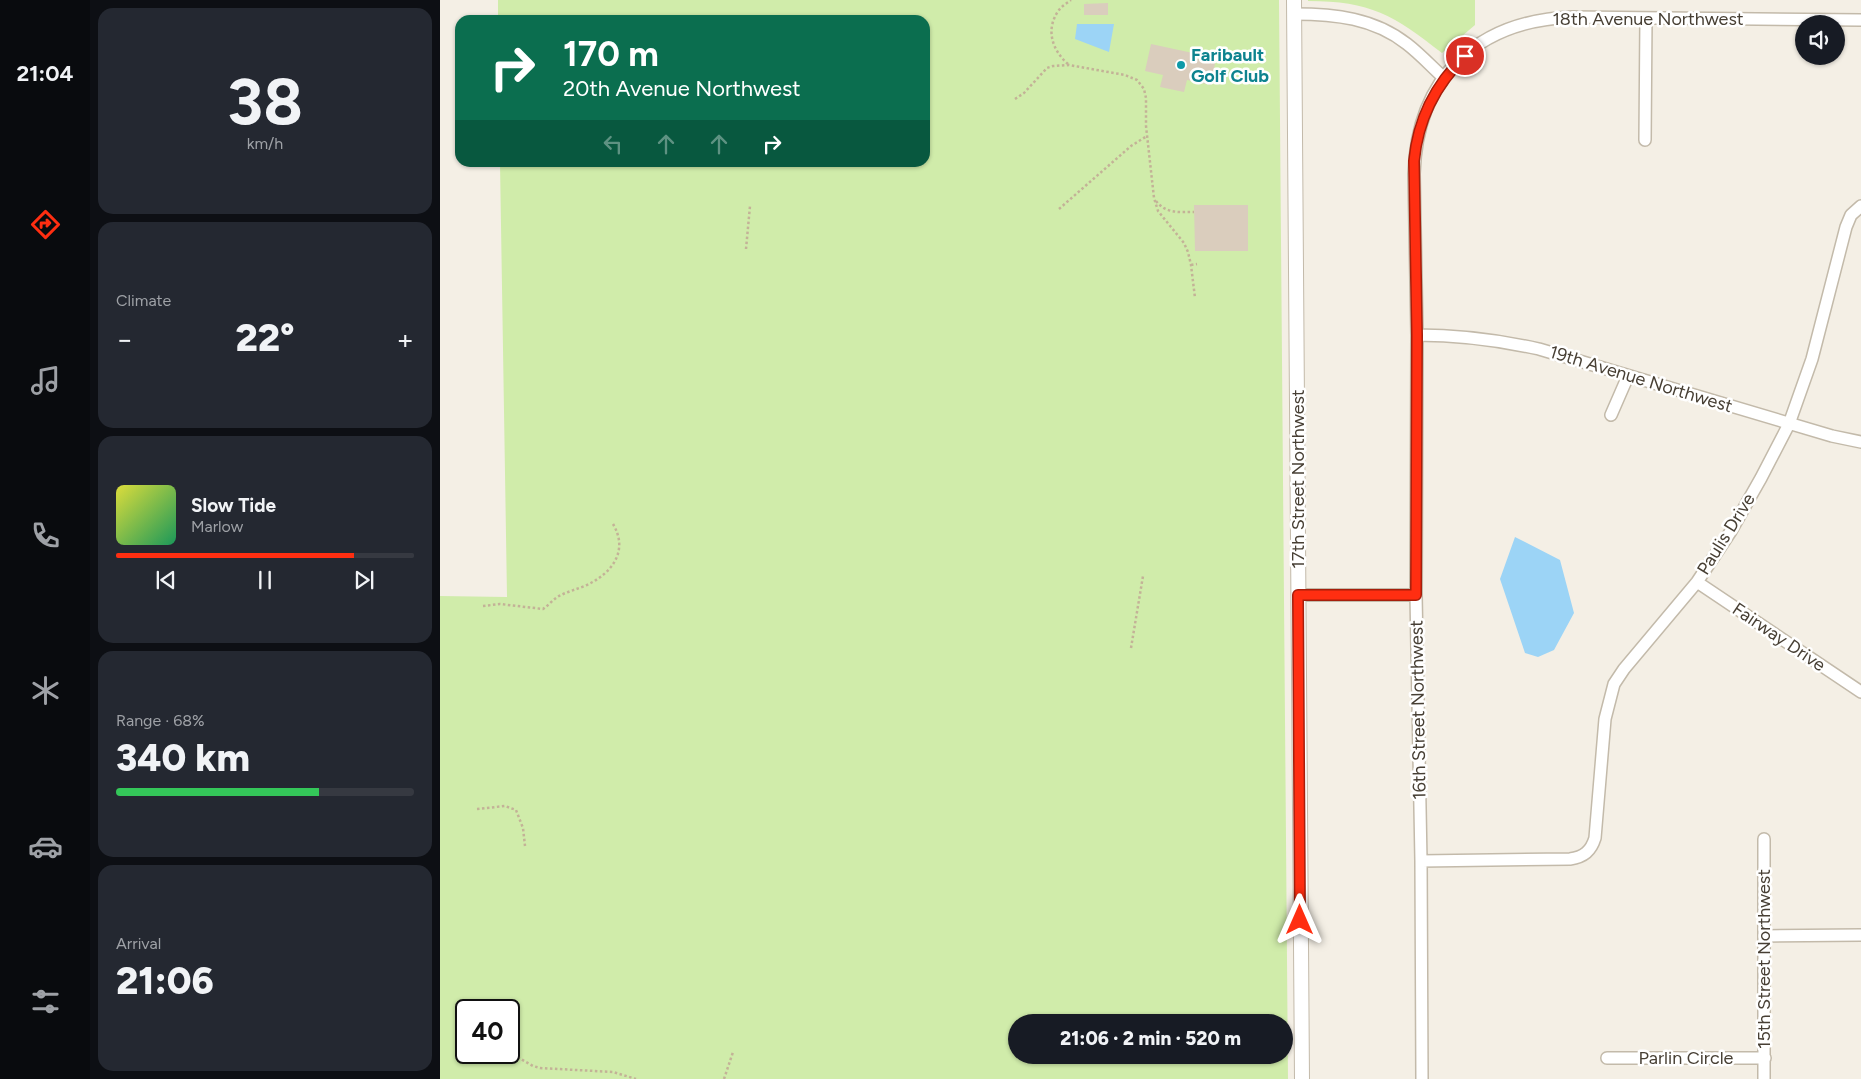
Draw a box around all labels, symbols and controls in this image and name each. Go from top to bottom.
street label: 18th Avenue Northwest [1552,8,1744,30]
map controls [1795,15,1845,65]
button: sound [1795,15,1845,65]
text: 170 m [563,33,659,75]
icon: right [480,35,545,100]
pin [1444,35,1486,77]
icon: arrive [1451,42,1479,70]
place label: Faribault Golf Club [1191,44,1269,87]
marker: Faribault Golf Club [1175,59,1187,71]
text: 21:04 [17,60,73,87]
text: 38 [227,62,303,140]
text: 20th Avenue Northwest [563,75,800,102]
icon: left [599,130,627,158]
icon: ahead [652,130,680,158]
icon: ahead [705,130,733,158]
icon: right [758,130,786,158]
text: km/h [247,134,283,153]
icon: directions [28,207,63,242]
text: Climate [116,291,171,310]
text: 22° [235,315,295,361]
text: − [116,322,133,356]
text: + [397,322,414,356]
street label: 19th Avenue Northwest [1547,341,1735,417]
icon: music [28,363,63,398]
street label: 17th Street Northwest [1287,389,1309,569]
street label: Paulis Drive [1692,489,1760,579]
text: Slow Tide [191,494,276,517]
text: Marlow [191,517,243,536]
icon: phone [28,518,63,553]
icon: previous [152,566,180,594]
icon: pause [251,566,279,594]
icon: next [350,566,378,594]
street label: Fairway Drive [1728,598,1830,676]
street label: 16th Street Northwest [1405,620,1431,800]
icon: climate [28,673,63,708]
text: Range · 68% [116,711,205,730]
text: 340 km [116,735,250,781]
icon: car [28,829,63,864]
street label: 15th Street Northwest [1753,869,1775,1049]
position arrow [1273,893,1325,945]
text: Arrival [116,934,161,953]
text: 21:06 [116,958,214,1004]
icon: filters [28,984,63,1019]
speed limit sign: 40 [455,999,520,1064]
text: 21:06 · 2 min · 520 m [1060,1027,1241,1050]
street label: Parlin Circle [1639,1047,1734,1069]

